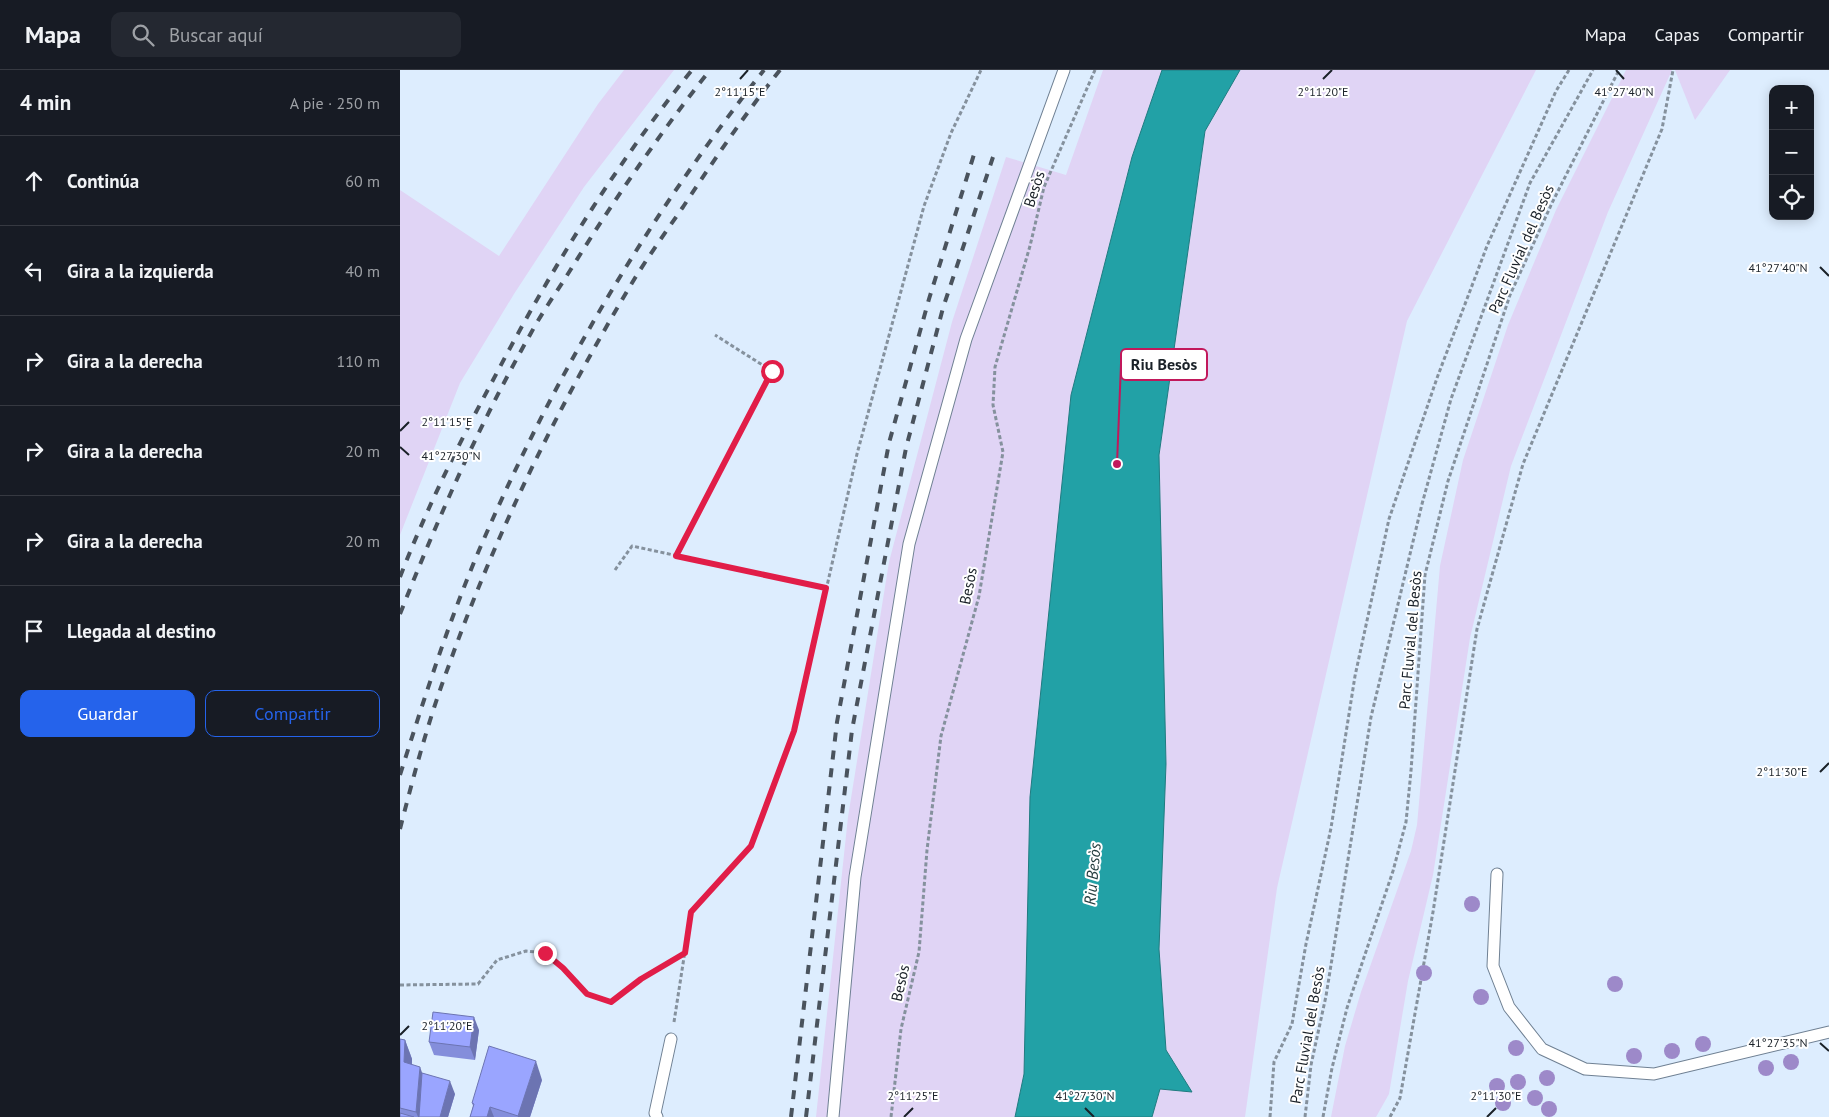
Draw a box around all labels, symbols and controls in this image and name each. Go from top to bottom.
search box [111,12,461,57]
text: Mapa [25,19,81,50]
icon: search [129,21,157,49]
text: Buscar aquí [169,23,263,47]
text: Mapa [1585,23,1627,46]
text: Capas [1655,23,1700,46]
text: Compartir [1728,23,1804,46]
text: 2°11'15"E [715,84,765,99]
text: 2°11'20"E [1298,84,1348,99]
text: 41°27'40"N [1594,84,1654,99]
map controls [1769,85,1814,220]
button: + [1769,85,1814,130]
text: 4 min [20,89,71,116]
text: A pie · 250 m [290,93,380,113]
button: − [1769,130,1814,175]
icon: ahead [20,167,48,195]
street label: Besòs [1019,168,1049,210]
text: Continúa [67,169,139,193]
text: 60 m [345,171,380,191]
button: locate [1769,175,1814,220]
street label: Parc Fluvial del Besòs [1484,182,1558,316]
icon: left [20,257,48,285]
text: Gira a la izquierda [67,259,214,283]
text: 41°27'40"N [1748,260,1808,275]
text: 40 m [345,261,380,281]
icon: right [20,347,48,375]
text: Gira a la derecha [67,349,203,373]
callout: Riu Besòs [1121,349,1207,380]
text: 110 m [337,351,380,371]
text: Riu Besòs [1131,354,1197,374]
route start [761,360,784,383]
text: 2°11'15"E [422,414,472,429]
icon: right [20,437,48,465]
text: Gira a la derecha [67,439,203,463]
text: 20 m [345,441,380,461]
text: 41°27'30"N [421,448,481,463]
icon: right [20,527,48,555]
text: Gira a la derecha [67,529,203,553]
text: 20 m [345,531,380,551]
street label: Besòs [955,566,981,606]
street label: Parc Fluvial del Besòs [1394,570,1426,710]
icon: arrive [20,617,48,645]
text: Llegada al destino [67,619,216,643]
button: Guardar [20,690,195,737]
button: Compartir [205,690,380,737]
text: 2°11'30"E [1757,764,1807,779]
water label: Riu Besòs [1079,841,1105,906]
route end [534,942,557,965]
street label: Besòs [887,963,913,1003]
street label: Parc Fluvial del Besòs [1286,965,1328,1105]
text: 2°11'20"E [422,1018,472,1033]
text: 41°27'35"N [1748,1035,1808,1050]
text: 2°11'25"E [888,1088,938,1103]
text: 41°27'30"N [1055,1088,1115,1103]
text: 2°11'30"E [1471,1088,1521,1103]

